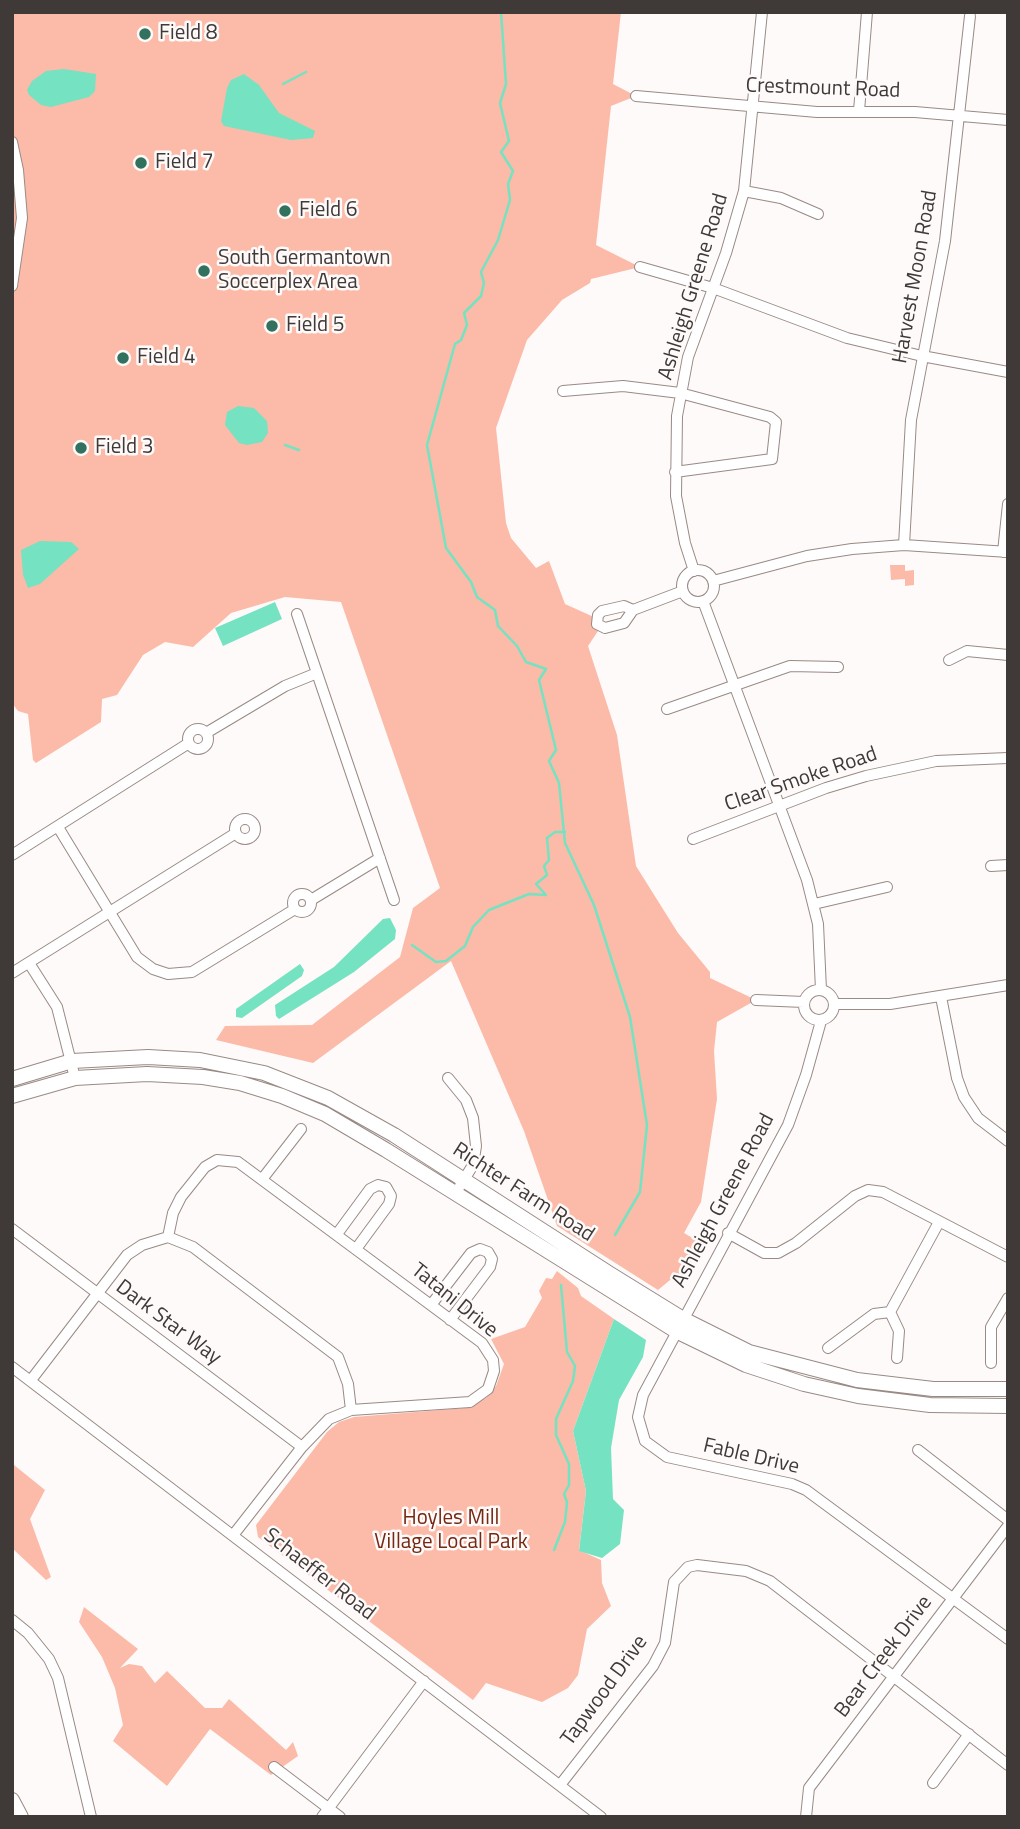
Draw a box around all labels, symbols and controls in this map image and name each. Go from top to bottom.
place label: Field 8 [159,21,218,47]
marker: Field 8 [137,26,153,42]
street label: Crestmount Road [745,74,901,104]
place label: Field 7 [155,150,214,176]
marker: Field 7 [133,155,149,171]
street label: Harvest Moon Road [888,188,944,366]
street label: Ashleigh Greene Road [654,191,734,383]
place label: Field 6 [299,198,358,224]
marker: Field 6 [277,203,293,219]
place label: South Germantown Soccerplex Area [218,246,391,296]
marker: South Germantown Soccerplex Area [196,263,212,279]
place label: Field 5 [286,313,345,339]
marker: Field 5 [264,318,280,334]
place label: Field 4 [137,345,196,371]
marker: Field 4 [115,350,131,366]
place label: Field 3 [95,435,154,461]
marker: Field 3 [73,440,89,456]
street label: Clear Smoke Road [721,742,881,818]
street label: Ashleigh Greene Road [667,1110,781,1292]
street label: Richter Farm Road [448,1138,598,1248]
street label: Tatani Drive [406,1258,502,1344]
street label: Dark Star Way [110,1275,226,1371]
street label: Fable Drive [700,1434,802,1480]
park label: Hoyles Mill Village Local Park [374,1506,528,1556]
street label: Schaeffer Road [258,1524,380,1626]
street label: Bear Creek Drive [830,1591,938,1723]
street label: Tapwood Drive [556,1631,654,1751]

